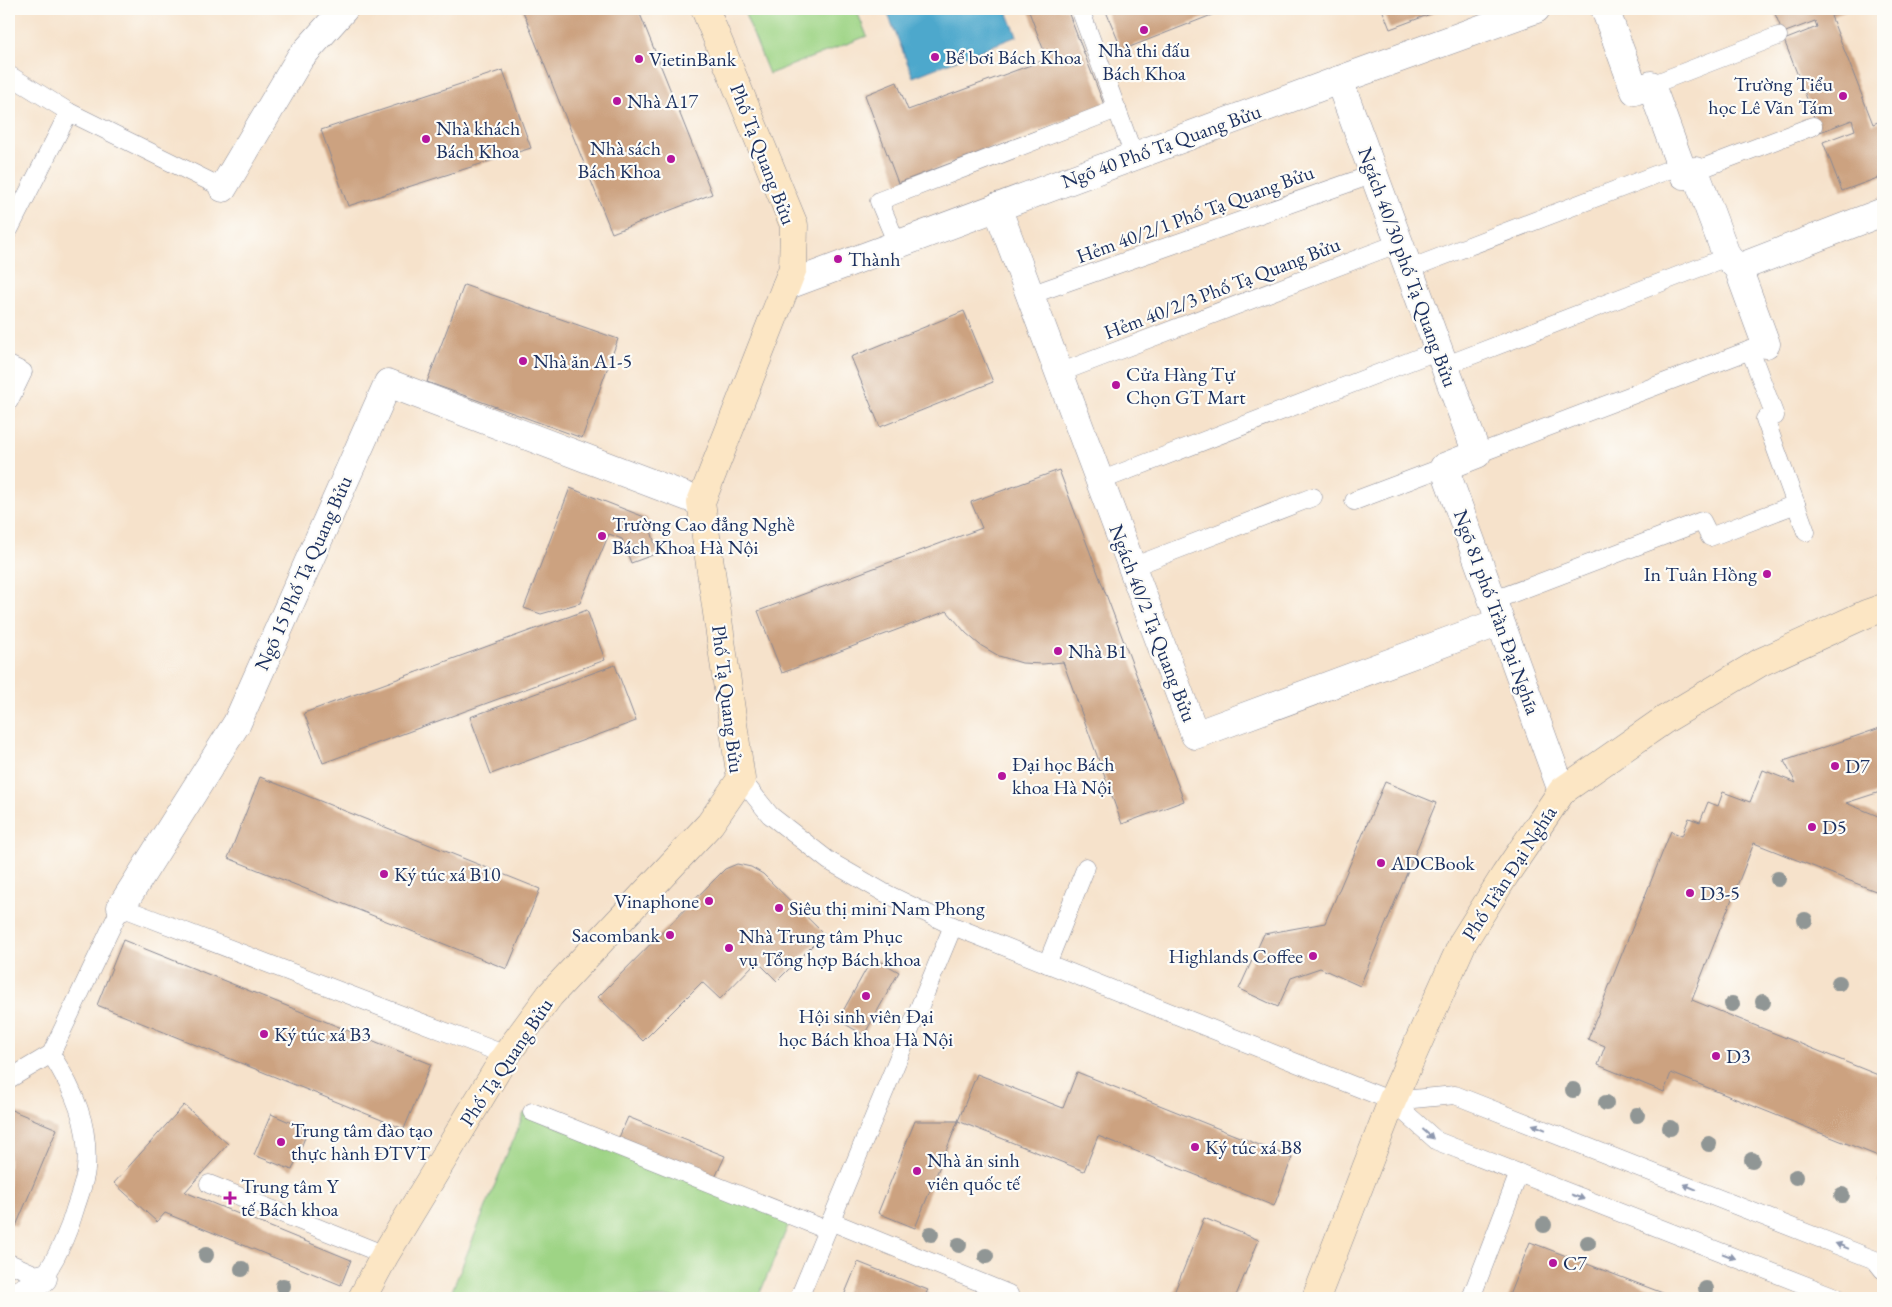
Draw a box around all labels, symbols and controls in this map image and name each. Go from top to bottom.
marker: Nhà thi đấu Bách Khoa [1138,24,1150,36]
place label: Nhà thi đấu Bách Khoa [1098,37,1191,86]
place label: Bể bơi Bách Khoa [945,44,1081,70]
place label: VietinBank [649,46,737,72]
marker: Bể bơi Bách Khoa [929,51,941,63]
marker: VietinBank [633,53,645,65]
place label: Trường Tiểu học Lê Văn Tám [1708,71,1833,120]
street label: Phố Tạ Quang Bửu [724,80,802,229]
place label: Nhà A17 [627,88,699,114]
marker: Trường Tiểu học Lê Văn Tám [1837,90,1849,102]
marker: Nhà A17 [611,95,623,107]
street label: Ngõ 40 Phố Tạ Quang Bửu [1058,98,1265,194]
place label: Nhà khách Bách Khoa [436,115,520,164]
marker: Nhà khách Bách Khoa [420,133,432,145]
place label: Nhà sách Bách Khoa [577,135,661,184]
street label: Ngách 40/30 phố Tạ Quang Bửu [1352,143,1464,391]
marker: Nhà sách Bách Khoa [665,153,677,165]
street label: Hẻm 40/2/1 Phố Tạ Quang Bửu [1073,159,1318,269]
street label: Hẻm 40/2/3 Phố Tạ Quang Bửu [1100,231,1344,345]
place label: Thành [848,246,901,272]
marker: Thành [832,253,844,265]
place label: Nhà ăn A1-5 [533,348,632,374]
marker: Nhà ăn A1-5 [517,355,529,367]
place label: Cửa Hàng Tự Chọn GT Mart [1126,361,1246,410]
marker: Cửa Hàng Tự Chọn GT Mart [1110,379,1122,391]
street label: Ngõ 15 Phố Tạ Quang Bửu [248,471,358,675]
street label: Ngõ 81 phố Trần Đại Nghĩa [1448,506,1546,718]
place label: Trường Cao đẳng Nghề Bách Khoa Hà Nội [612,511,795,560]
street label: Ngách 40/2 Tạ Quang Bửu [1103,521,1203,726]
marker: Trường Cao đẳng Nghề Bách Khoa Hà Nội [596,530,608,542]
place label: In Tuân Hồng [1644,561,1757,587]
marker: In Tuân Hồng [1761,568,1773,580]
street label: Phố Tạ Quang Bửu [706,623,750,775]
place label: Nhà B1 [1068,638,1127,664]
marker: Nhà B1 [1052,645,1064,657]
place label: Đại học Bách khoa Hà Nội [1012,751,1114,800]
place label: D7 [1845,753,1870,779]
marker: D7 [1829,760,1841,772]
marker: Đại học Bách khoa Hà Nội [996,770,1008,782]
street label: Phố Trần Đại Nghĩa [1456,801,1562,945]
place label: D5 [1822,814,1847,840]
marker: D5 [1806,821,1818,833]
place label: ADCBook [1390,850,1475,876]
marker: ADCBook [1375,857,1387,869]
place label: Ký túc xá B10 [394,861,501,887]
marker: Ký túc xá B10 [378,868,390,880]
place label: D3-5 [1700,880,1740,906]
marker: D3-5 [1684,887,1696,899]
place label: Vinaphone [614,888,699,914]
marker: Vinaphone [703,895,715,907]
place label: Siêu thị mini Nam Phong [789,895,985,921]
marker: Siêu thị mini Nam Phong [773,902,785,914]
place label: Sacombank [572,922,661,948]
place label: Nhà Trung tâm Phục vụ Tổng hợp Bách khoa [739,923,921,972]
marker: Sacombank [664,929,676,941]
marker: Nhà Trung tâm Phục vụ Tổng hợp Bách khoa [723,942,735,954]
place label: Highlands Coffee [1168,943,1303,969]
marker: Highlands Coffee [1307,950,1319,962]
marker: Hội sinh viên Đại học Bách khoa Hà Nội [860,990,872,1002]
street label: Phố Tạ Quang Bửu [454,993,559,1131]
place label: Hội sinh viên Đại học Bách khoa Hà Nội [779,1003,953,1052]
place label: Ký túc xá B3 [274,1021,371,1047]
marker: Ký túc xá B3 [258,1028,270,1040]
place label: D3 [1726,1043,1751,1069]
marker: D3 [1710,1050,1722,1062]
place label: Trung tâm đào tạo thực hành ĐTVT [291,1117,433,1166]
one-way arrow [1531,1123,1546,1131]
one-way arrow [1422,1128,1435,1139]
place label: Ký túc xá B8 [1205,1134,1302,1160]
marker: Trung tâm đào tạo thực hành ĐTVT [275,1136,287,1148]
marker: Ký túc xá B8 [1189,1141,1201,1153]
place label: Nhà ăn sinh viên quốc tế [927,1147,1021,1196]
marker: Nhà ăn sinh viên quốc tế [911,1165,923,1177]
place label: Trung tâm Y tế Bách khoa [241,1173,340,1222]
one-way arrow [1683,1183,1698,1190]
marker: Trung tâm Y tế Bách khoa [223,1191,237,1205]
one-way arrow [1570,1193,1585,1201]
one-way arrow [1835,1242,1849,1250]
place label: C7 [1563,1250,1587,1276]
one-way arrow [1722,1252,1736,1260]
marker: C7 [1547,1257,1559,1269]

